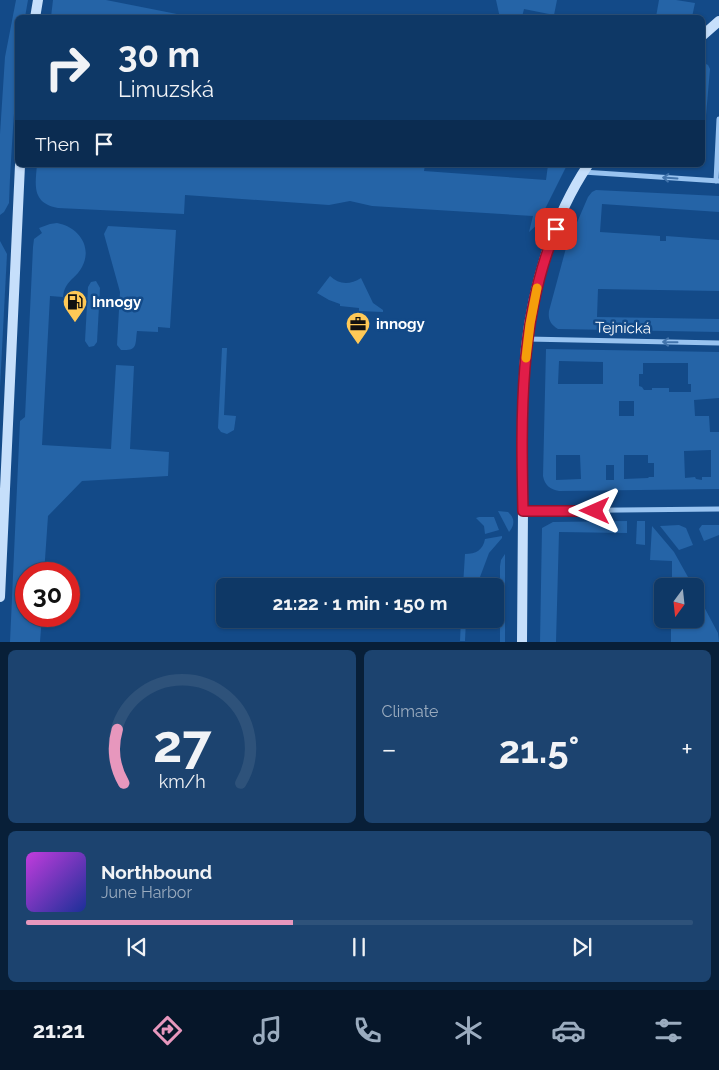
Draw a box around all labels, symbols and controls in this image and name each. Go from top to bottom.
text: 30 m [118,34,200,75]
icon: right [35,35,100,100]
text: Limuzská [118,76,214,102]
icon: arrive [90,130,118,158]
text: Then [35,133,80,155]
one-way arrow [663,173,679,182]
pin [535,208,577,250]
icon: arrive [542,215,570,243]
fuel station icon: Innogy [62,289,88,323]
place label: Innogy [92,293,142,311]
office icon: innogy [345,311,371,345]
place label: innogy [376,315,426,333]
street label: Tejnická [595,319,651,337]
one-way arrow [663,337,679,346]
position arrow [568,484,620,536]
speed limit sign: 30 [15,562,80,627]
north arrow [654,578,704,628]
map controls [654,578,704,628]
text: 21:22 · 1 min · 150 m [273,592,447,614]
text: Climate [382,702,438,721]
text: 27 [152,713,212,774]
text: 21.5° [499,727,579,772]
text: − [382,733,397,766]
text: + [681,733,693,766]
text: km/h [158,771,205,792]
text: Northbound [101,861,212,883]
text: June Harbor [101,883,192,902]
icon: previous [123,933,151,961]
icon: pause [345,933,373,961]
icon: next [568,933,596,961]
icon: directions [150,1013,185,1048]
icon: music [250,1013,285,1048]
icon: phone [350,1013,385,1048]
icon: climate [451,1013,486,1048]
icon: car [551,1013,586,1048]
icon: filters [651,1013,686,1048]
text: 21:21 [33,1017,85,1043]

